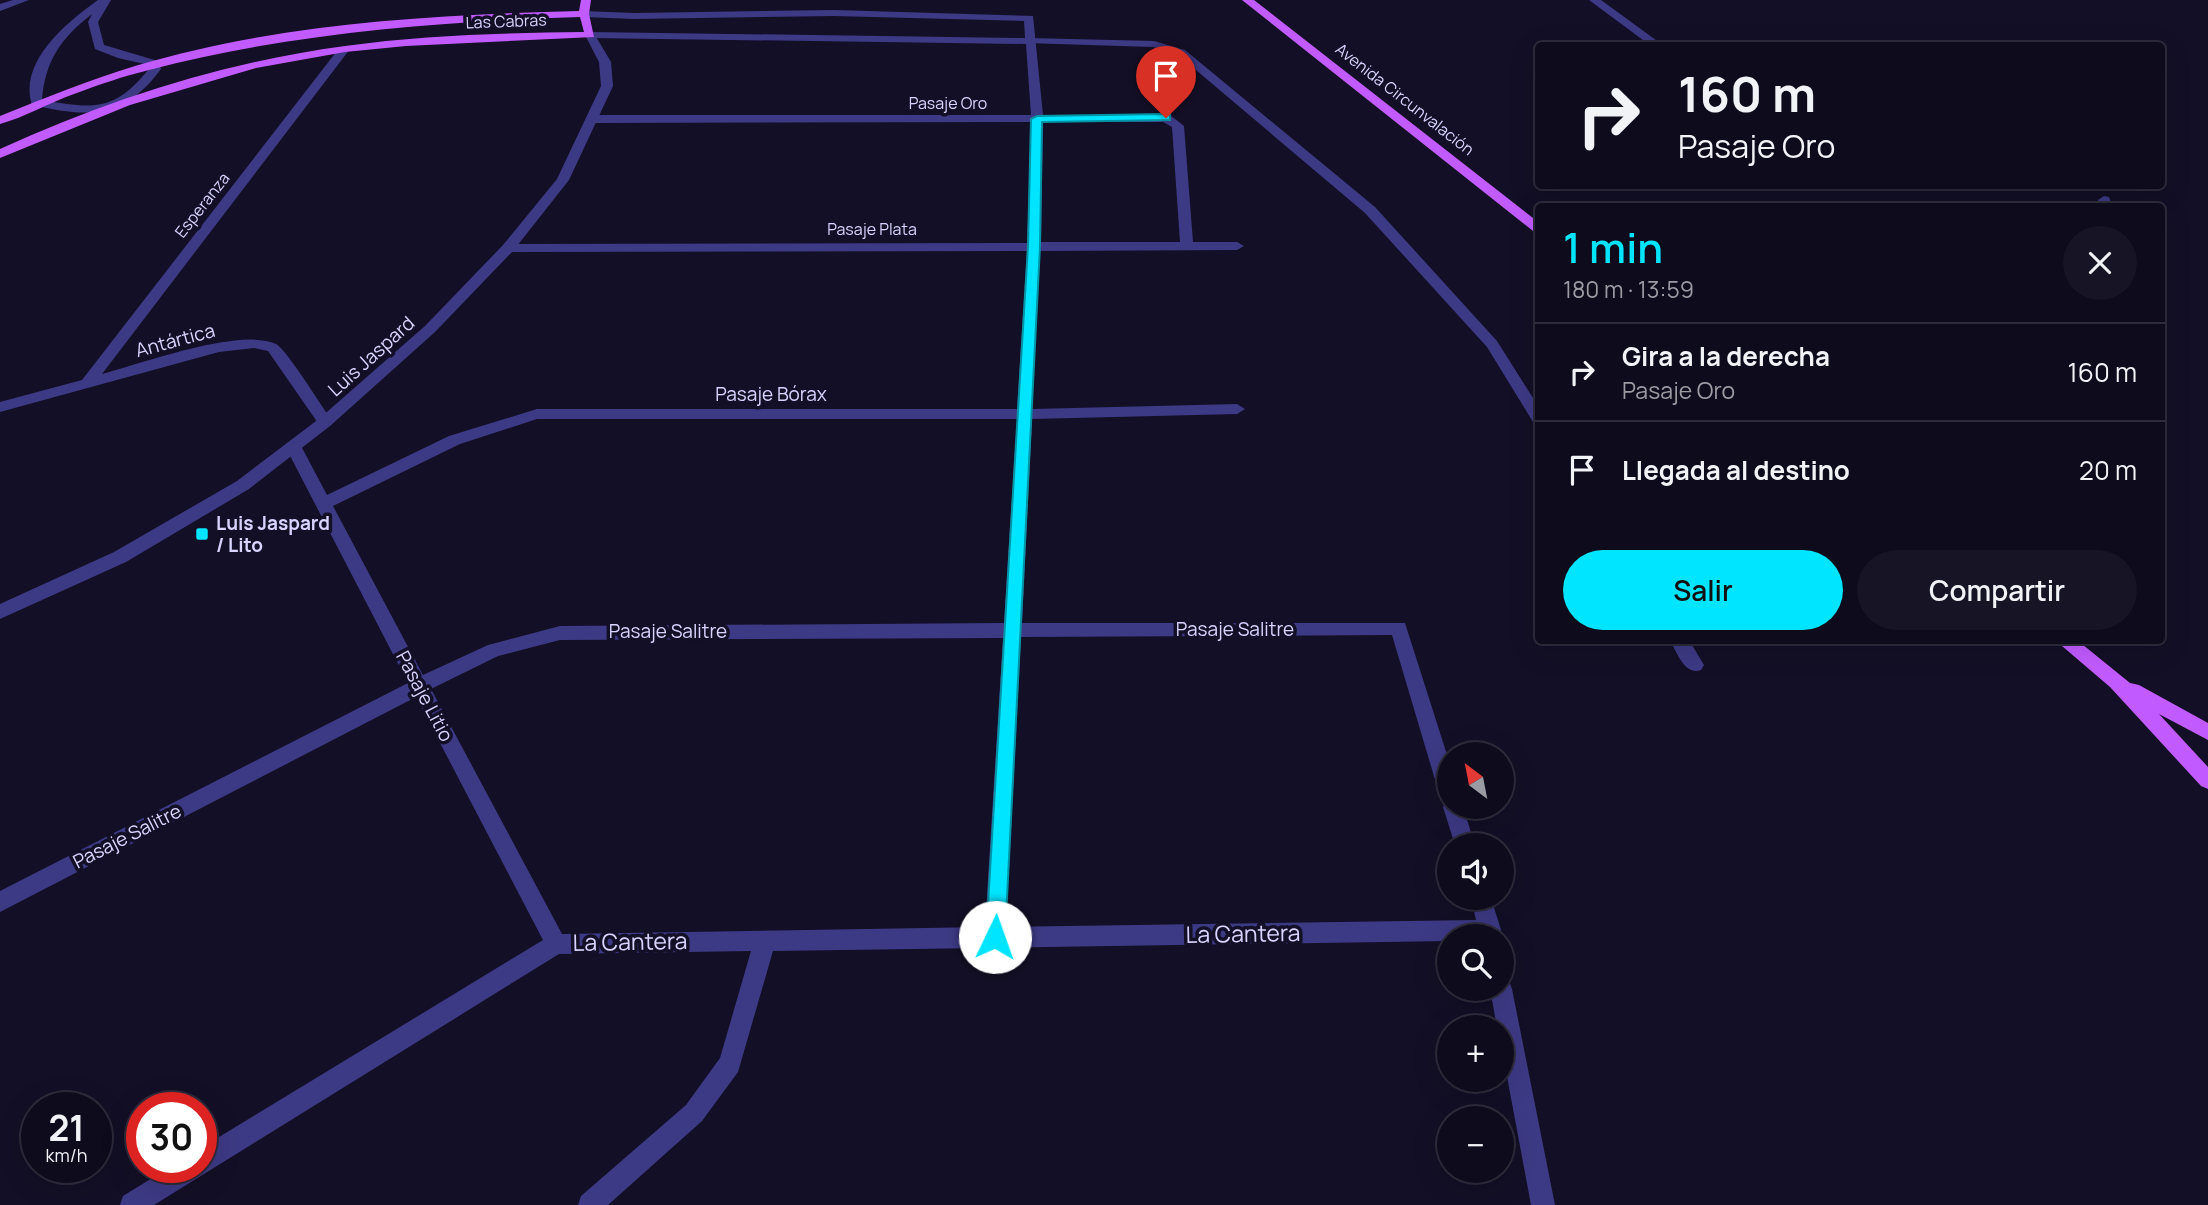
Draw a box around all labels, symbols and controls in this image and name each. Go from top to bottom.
street label: Las Cabras [465,9,547,33]
street label: Avenida Circunvalación [1331,38,1479,160]
pin [1136,46,1196,118]
icon: arrive [1147,57,1185,95]
text: 160 m [1678,60,1816,127]
icon: right [1563,70,1654,161]
street label: Pasaje Oro [909,92,987,114]
text: Pasaje Oro [1678,124,1835,168]
street label: Esperanza [170,168,234,242]
street label: Pasaje Plata [827,218,917,240]
text: 1 min [1563,218,1663,276]
button: close [2063,226,2137,300]
text: 180 m · 13:59 [1563,273,1694,305]
street label: Luis Jaspard [322,310,420,402]
street label: Antártica [132,317,218,363]
text: Gira a la derecha [1622,338,1830,374]
icon: right [1563,353,1601,391]
text: 160 m [2068,354,2137,390]
text: Pasaje Oro [1622,374,1735,406]
street label: Pasaje Bórax [715,381,827,407]
icon: arrive [1563,451,1601,489]
text: Llegada al destino [1622,452,1850,488]
text: 20 m [2079,452,2137,488]
place label: Luis Jaspard / Lito [216,510,330,558]
marker: Luis Jaspard / Lito [194,526,210,542]
button: Salir [1563,550,1843,630]
button: Compartir [1857,550,2137,630]
street label: Pasaje Salitre [1176,616,1294,642]
street label: Pasaje Salitre [609,618,727,644]
street label: Pasaje Litio [390,646,460,746]
north arrow [1437,742,1514,819]
map controls [1437,742,1514,1183]
street label: Pasaje Salitre [68,798,186,874]
button: sound [1437,833,1514,910]
position arrow [958,900,1032,974]
street label: La Cantera [1185,916,1301,950]
street label: La Cantera [572,924,688,958]
button: search [1437,924,1514,1001]
button: + [1437,1015,1514,1092]
speed limit sign: 30 [126,1092,217,1183]
text: 21 [48,1104,85,1152]
button: − [1437,1106,1514,1183]
text: km/h [46,1143,87,1167]

